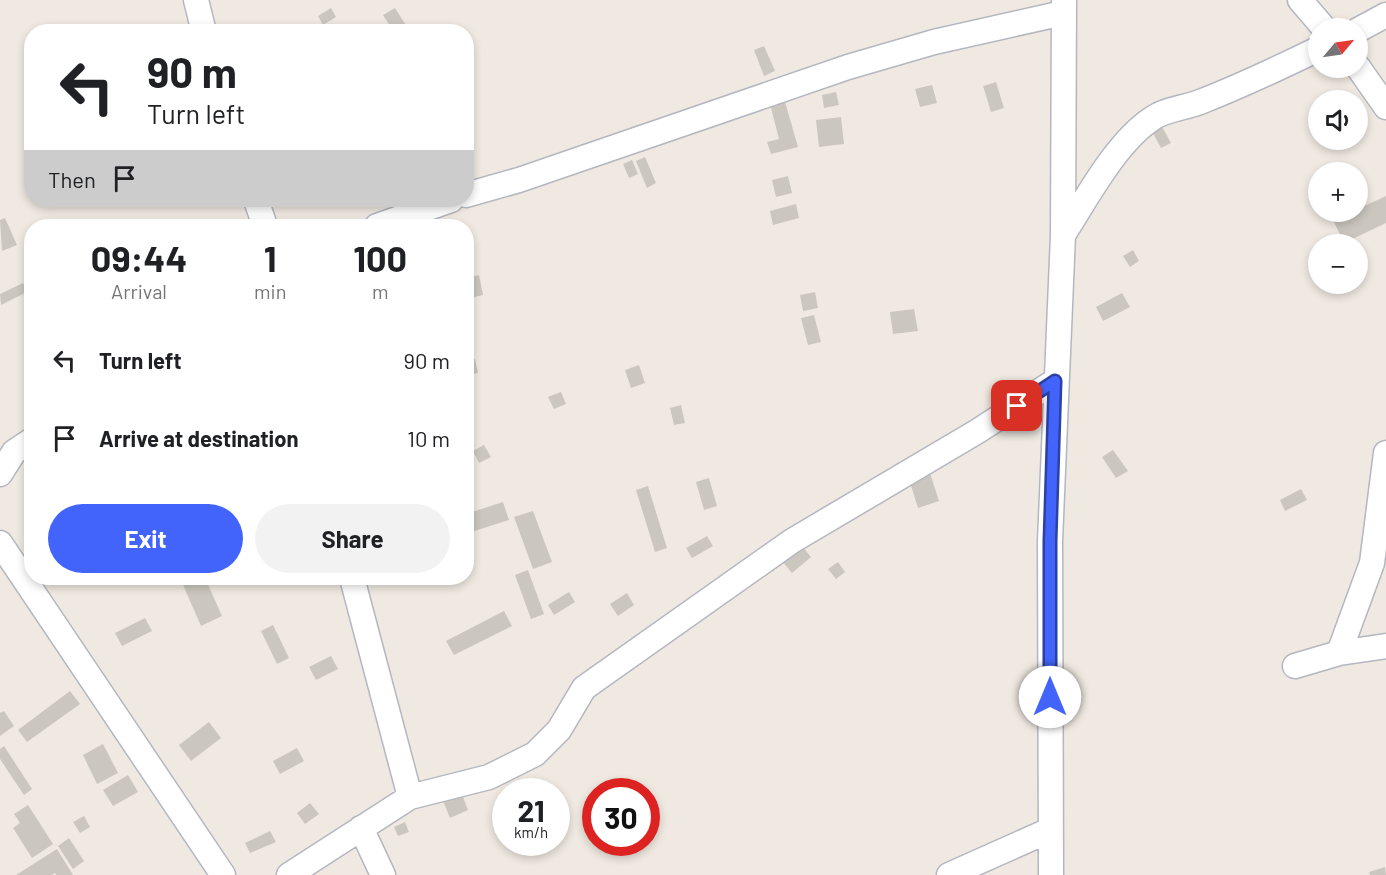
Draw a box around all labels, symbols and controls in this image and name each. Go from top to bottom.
north arrow [1308,18,1368,78]
map controls [1308,18,1368,294]
text: 90 m [147,46,237,96]
icon: left [48,48,126,126]
button: sound [1308,90,1368,150]
text: Turn left [147,97,245,129]
icon: arrive [108,162,141,195]
button: + [1308,162,1368,222]
text: Then [48,166,96,192]
button: − [1308,234,1368,294]
text: 09:44 [91,236,187,279]
text: 1 [264,236,277,279]
text: 100 [353,236,407,279]
text: Arrival [111,279,167,303]
text: min [254,279,286,303]
text: m [372,279,388,303]
icon: left [48,344,81,377]
text: Turn left [99,347,182,373]
text: 90 m [404,347,450,373]
pin [991,380,1042,431]
icon: arrive [1000,389,1033,422]
icon: arrive [48,422,81,455]
text: Arrive at destination [99,425,298,451]
text: 10 m [407,425,450,451]
button: Exit [48,504,243,573]
button: Share [255,504,450,573]
position arrow [1018,665,1082,729]
speed limit sign: 30 [582,778,660,856]
text: 21 [517,792,545,828]
text: km/h [514,823,548,841]

